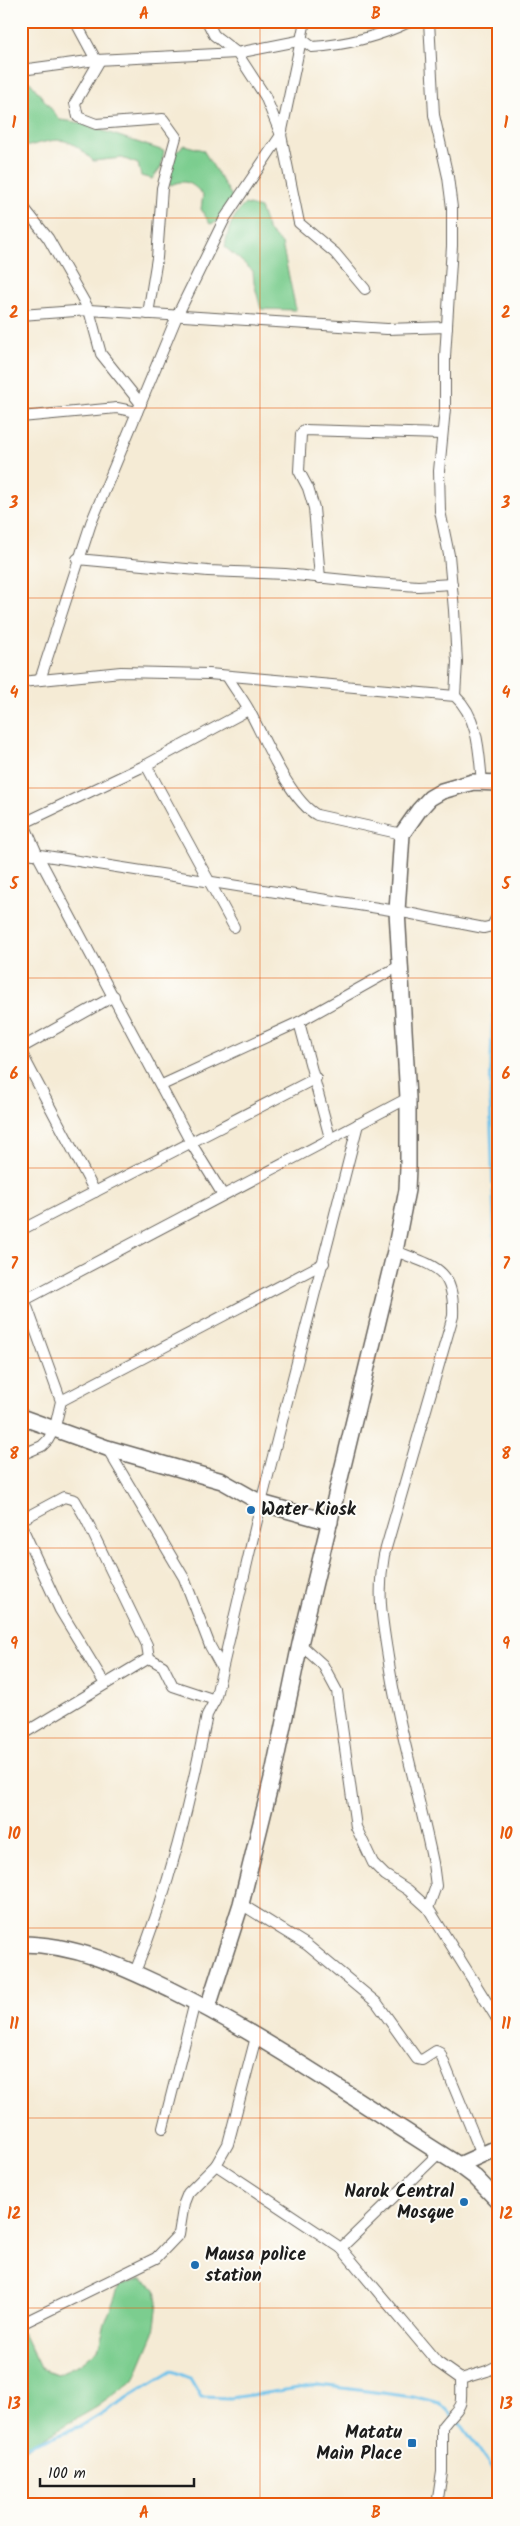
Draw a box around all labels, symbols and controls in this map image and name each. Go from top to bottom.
text: A [139,2,149,27]
text: B [371,2,381,27]
text: 1 [12,111,17,136]
text: 1 [504,111,509,136]
text: 2 [9,301,19,326]
text: 2 [501,301,511,326]
text: 3 [9,491,19,516]
text: 3 [501,491,511,516]
text: 4 [10,681,19,706]
text: 4 [502,681,511,706]
text: 5 [9,872,20,897]
text: 5 [501,872,512,897]
text: 6 [10,1062,19,1087]
text: 6 [502,1062,511,1087]
text: 7 [10,1252,18,1277]
text: 7 [502,1252,510,1277]
text: 8 [9,1442,19,1467]
text: 8 [501,1442,511,1467]
place label: Water Kiosk [261,1496,357,1525]
marker: Water Kiosk [245,1504,257,1516]
text: 9 [10,1632,18,1657]
text: 9 [502,1632,510,1657]
text: 10 [7,1822,21,1847]
text: 10 [499,1822,513,1847]
text: 11 [9,2012,19,2037]
text: 11 [501,2012,511,2037]
place label: Narok Central Mosque [344,2178,454,2228]
marker: Narok Central Mosque [458,2196,470,2208]
text: 12 [7,2202,21,2227]
text: 12 [499,2202,513,2227]
place label: Mausa police station [205,2241,306,2291]
marker: Mausa police station [189,2259,201,2271]
text: 13 [7,2392,21,2417]
text: 13 [499,2392,513,2417]
place label: Matatu Main Place [316,2419,402,2469]
marker: Matatu Main Place [406,2437,418,2449]
scale bar [40,2456,194,2488]
text: 100 m [48,2462,86,2486]
text: A [139,2501,149,2526]
text: B [371,2501,381,2526]

